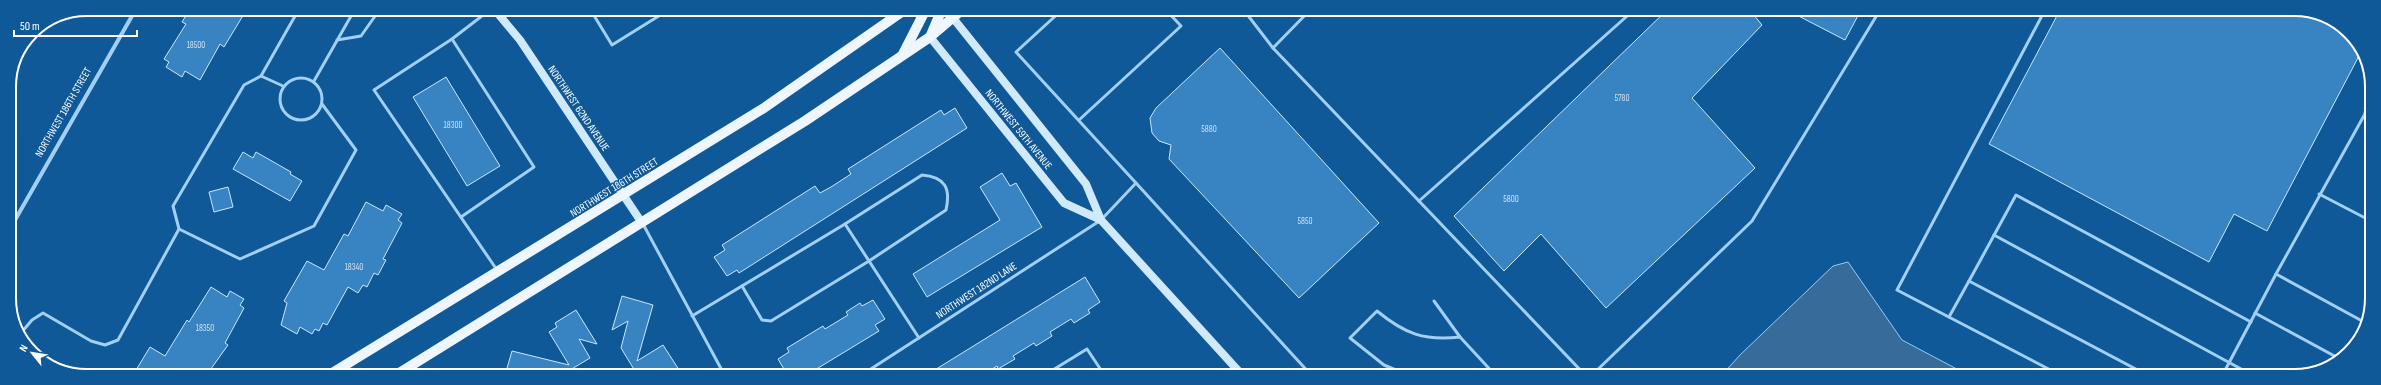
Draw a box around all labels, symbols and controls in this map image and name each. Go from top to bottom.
scale bar [14,12,137,38]
text: 50 m [20,19,40,34]
house number: 18500 [187,40,205,51]
street label: NORTHWEST 62ND AVENUE [545,63,612,153]
street label: NORTHWEST 186TH STREET [32,65,95,159]
street label: NORTHWEST 59TH AVENUE [982,87,1055,172]
house number: 5780 [1614,93,1630,104]
house number: 18300 [444,120,462,131]
house number: 5880 [1201,124,1217,135]
street label: NORTHWEST 186TH STREET [568,155,661,220]
house number: 5800 [1503,194,1519,205]
house number: 5850 [1297,216,1313,227]
street label: NORTHWEST 182ND LANE [933,259,1019,321]
house number: 18340 [345,262,363,273]
house number: 18350 [196,323,214,334]
north arrow [12,333,52,373]
text: N [17,342,31,354]

